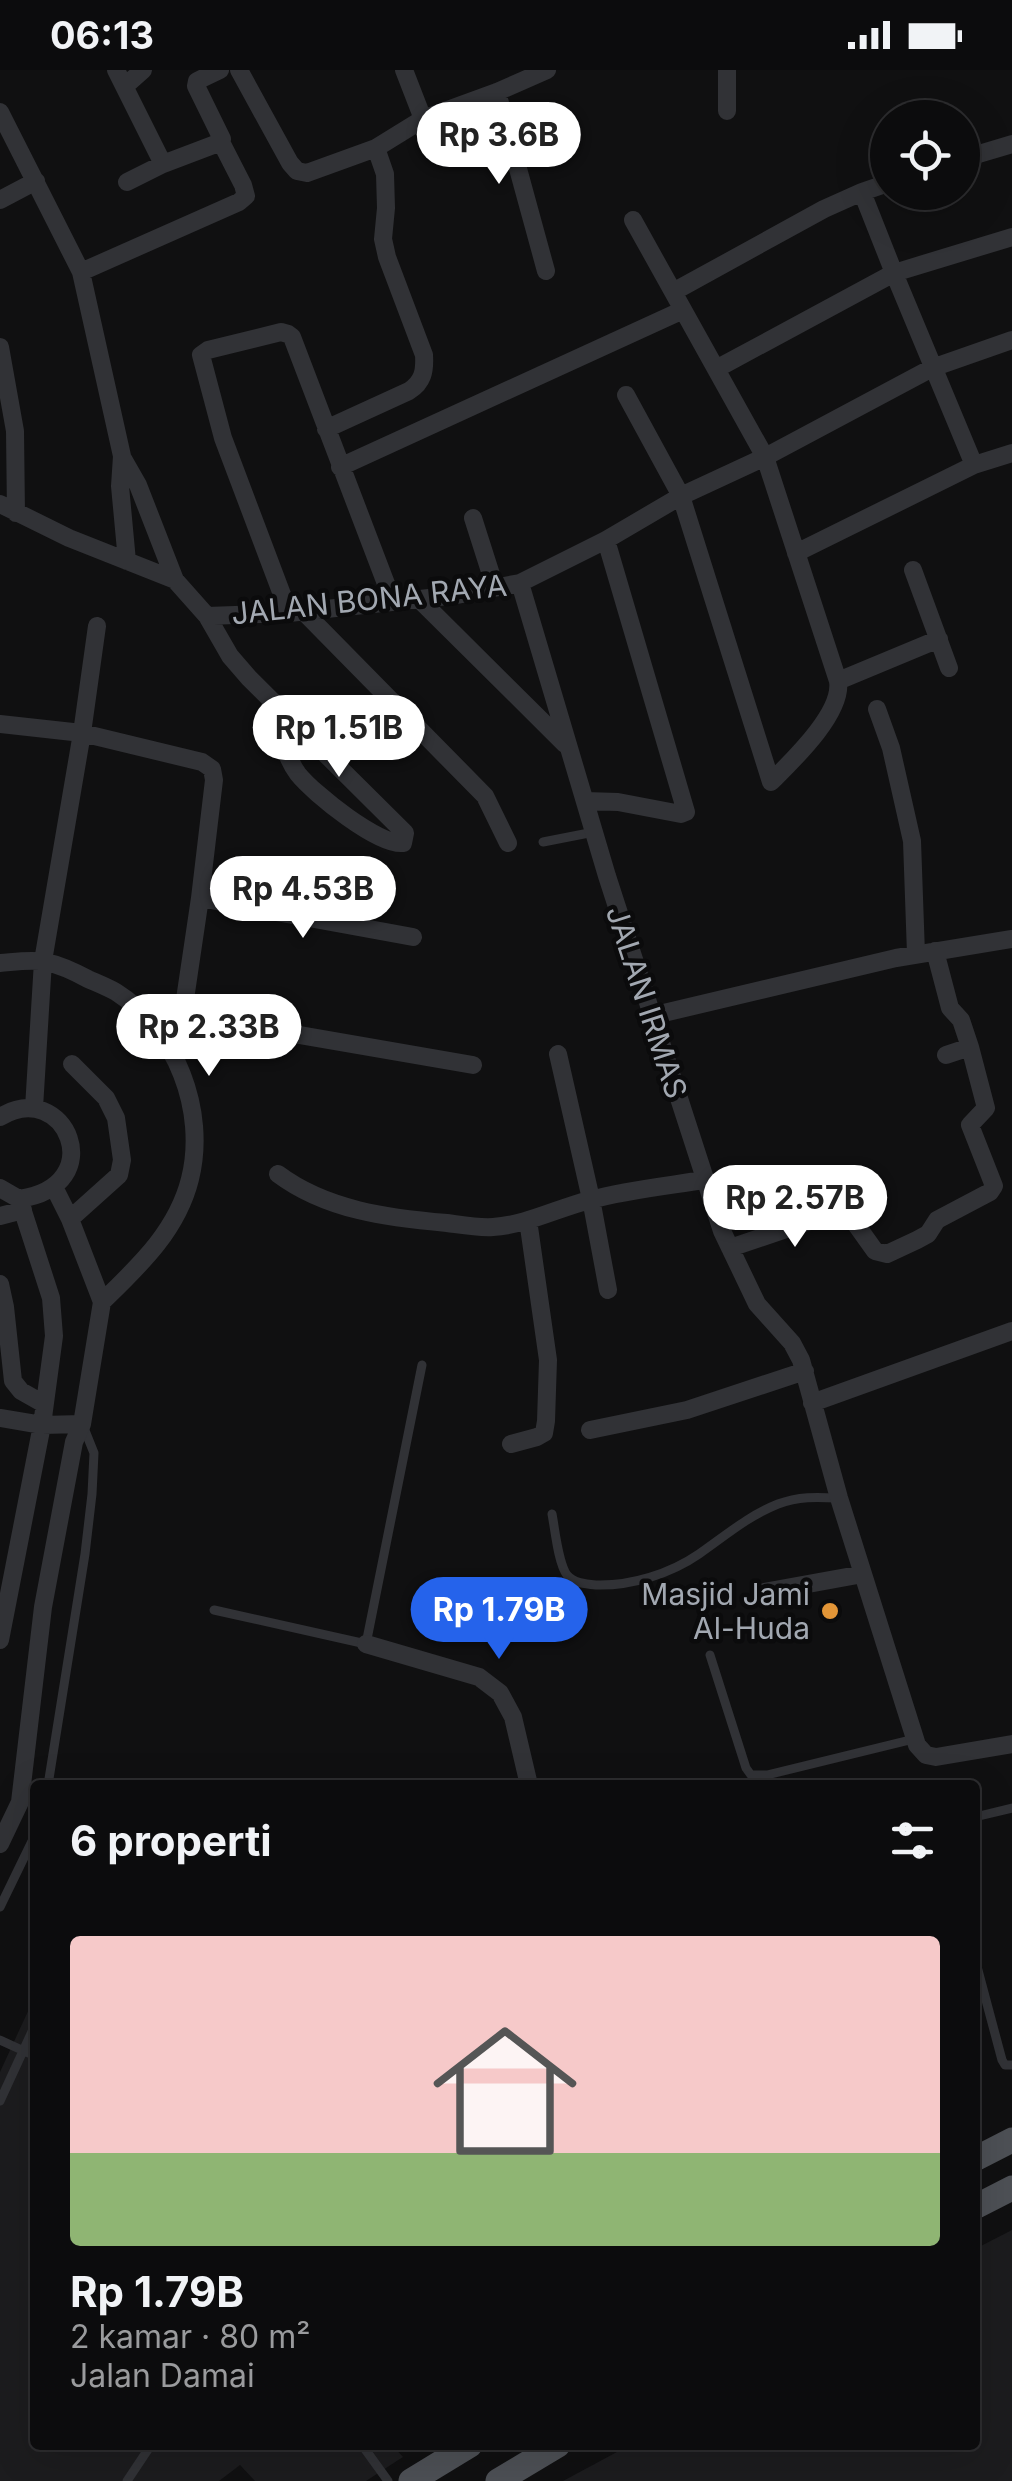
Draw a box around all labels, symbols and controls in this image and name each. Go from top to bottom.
text: 06:13 [50,12,154,58]
map controls [870,100,980,210]
button: locate [870,100,980,210]
pin: Rp 3.6B [407,102,591,187]
text: Rp 3.6B [439,115,559,154]
street label: JALAN BONA RAYA [229,567,509,631]
pin: Rp 1.51B [236,695,442,780]
text: Rp 1.51B [275,708,403,747]
pin: Rp 4.53B [200,856,406,941]
text: Rp 4.53B [232,869,374,908]
street label: JALAN IRMAS [599,901,695,1103]
pin: Rp 2.33B [106,994,312,1079]
text: Rp 2.33B [138,1007,280,1046]
pin: Rp 2.57B [692,1165,898,1250]
text: Rp 2.57B [725,1178,865,1217]
place label: Masjid Jami Al-Huda [641,1576,810,1646]
pin: Rp 1.79B [396,1577,602,1662]
text: Rp 1.79B [433,1590,565,1629]
marker: Masjid Jami Al-Huda [819,1600,841,1622]
icon: filters [885,1813,940,1868]
text: 6 properti [70,1815,272,1866]
icon: home [415,2001,595,2181]
text: Rp 1.79B [70,2266,244,2317]
text: 2 kamar · 80 m² [70,2317,310,2356]
text: Jalan Damai [70,2356,255,2395]

